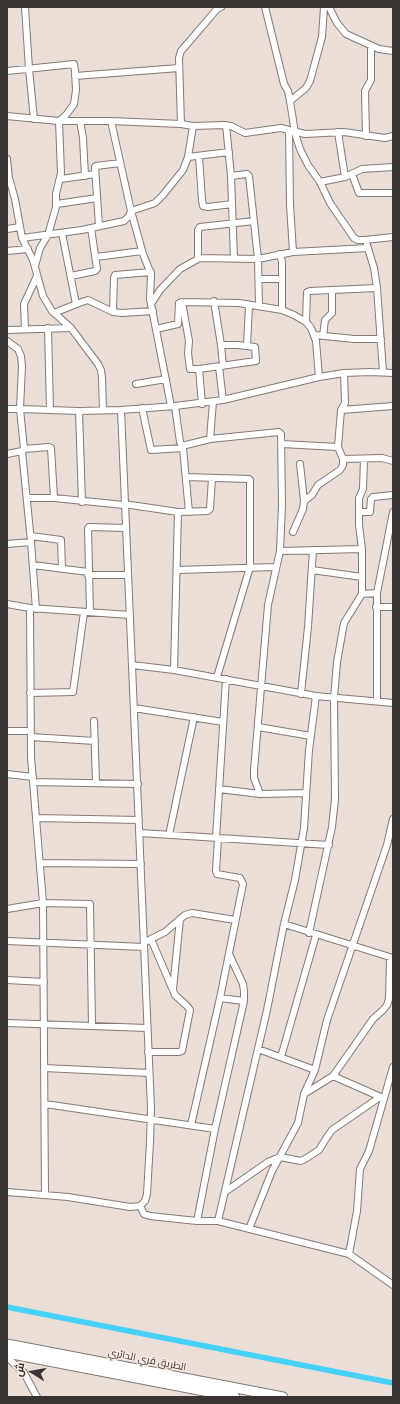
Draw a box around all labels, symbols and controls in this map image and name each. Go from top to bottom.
street label: الطريق قري الدائري [107,1347,187,1373]
north arrow [12,1352,52,1392]
text: ش [12,1361,27,1378]

